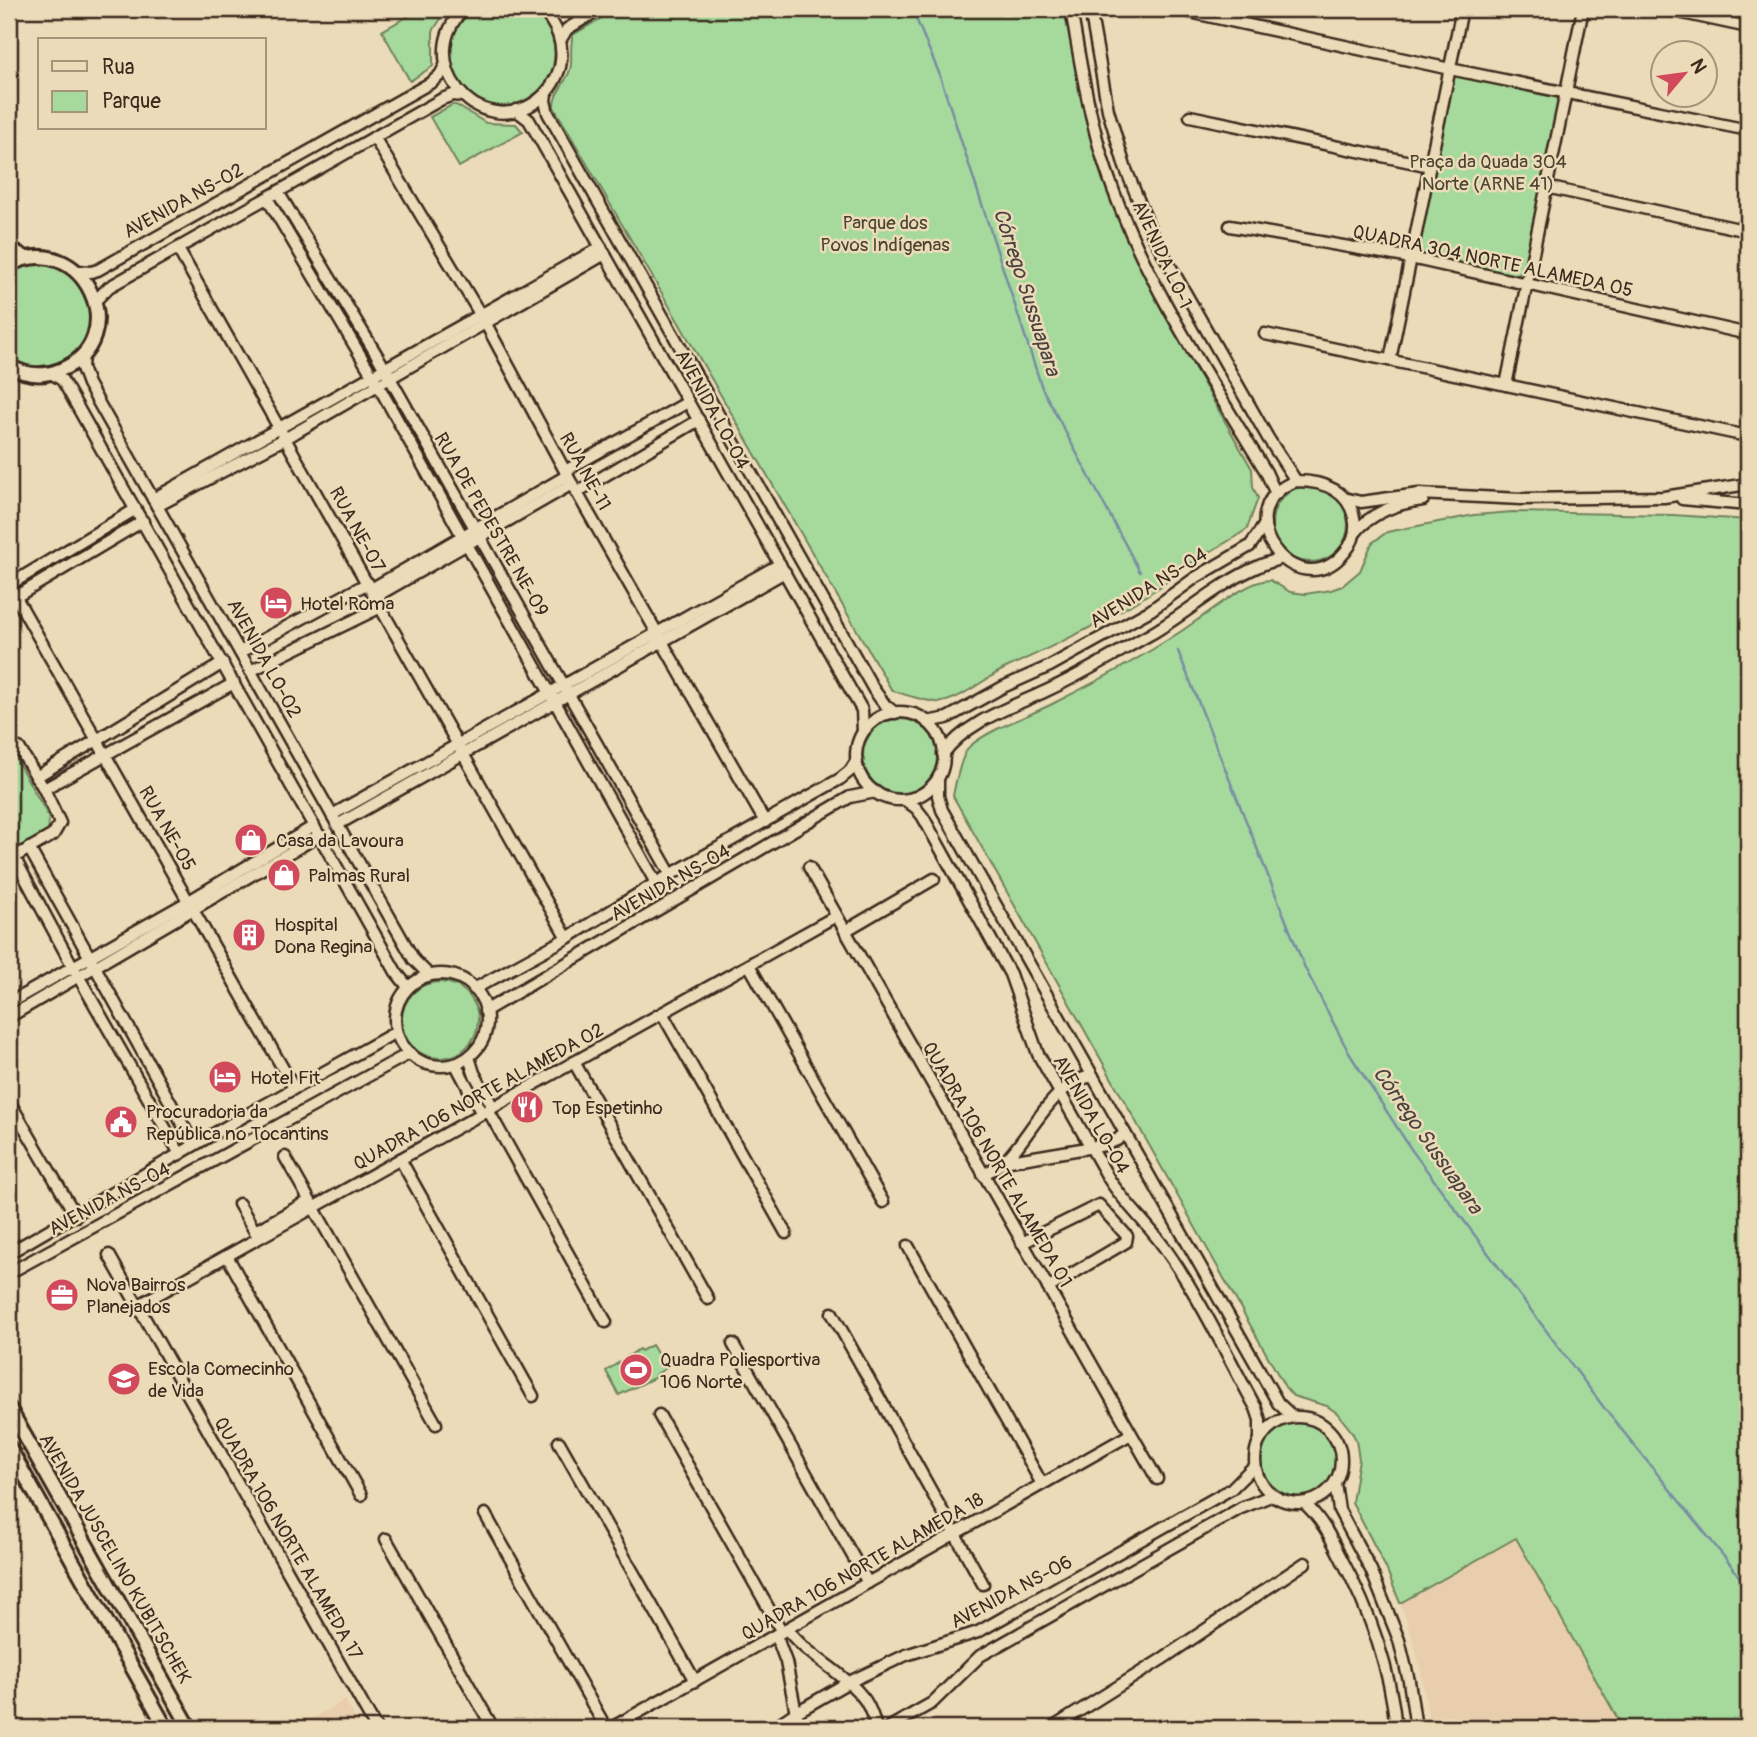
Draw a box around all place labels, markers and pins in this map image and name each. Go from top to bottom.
hotel icon: Hotel Roma [257,584,295,622]
place label: Hotel Roma [300,592,394,616]
shop icon: Casa da Lavoura [232,821,270,859]
place label: Casa da Lavoura [276,829,404,853]
shop icon: Palmas Rural [265,856,303,894]
place label: Palmas Rural [308,864,410,888]
place label: Hospital Dona Regina [274,913,373,959]
building icon: Hospital Dona Regina [230,916,268,954]
hotel icon: Hotel Fit [206,1058,244,1096]
place label: Hotel Fit [250,1066,321,1090]
restaurant icon: Top Espetinho [508,1088,546,1126]
place label: Top Espetinho [552,1096,663,1120]
place label: Procuradoria da República no Tocantins [146,1100,329,1146]
public building icon: Procuradoria da República no Tocantins [102,1103,140,1141]
place label: Nova Bairros Planejados [86,1273,186,1319]
office icon: Nova Bairros Planejados [43,1276,81,1314]
place label: Quadra Poliesportiva 106 Norte [660,1348,821,1394]
sports icon: Quadra Poliesportiva 106 Norte [617,1351,655,1389]
place label: Escola Comecinho de Vida [148,1357,294,1403]
school or university icon: Escola Comecinho de Vida [105,1360,143,1398]

